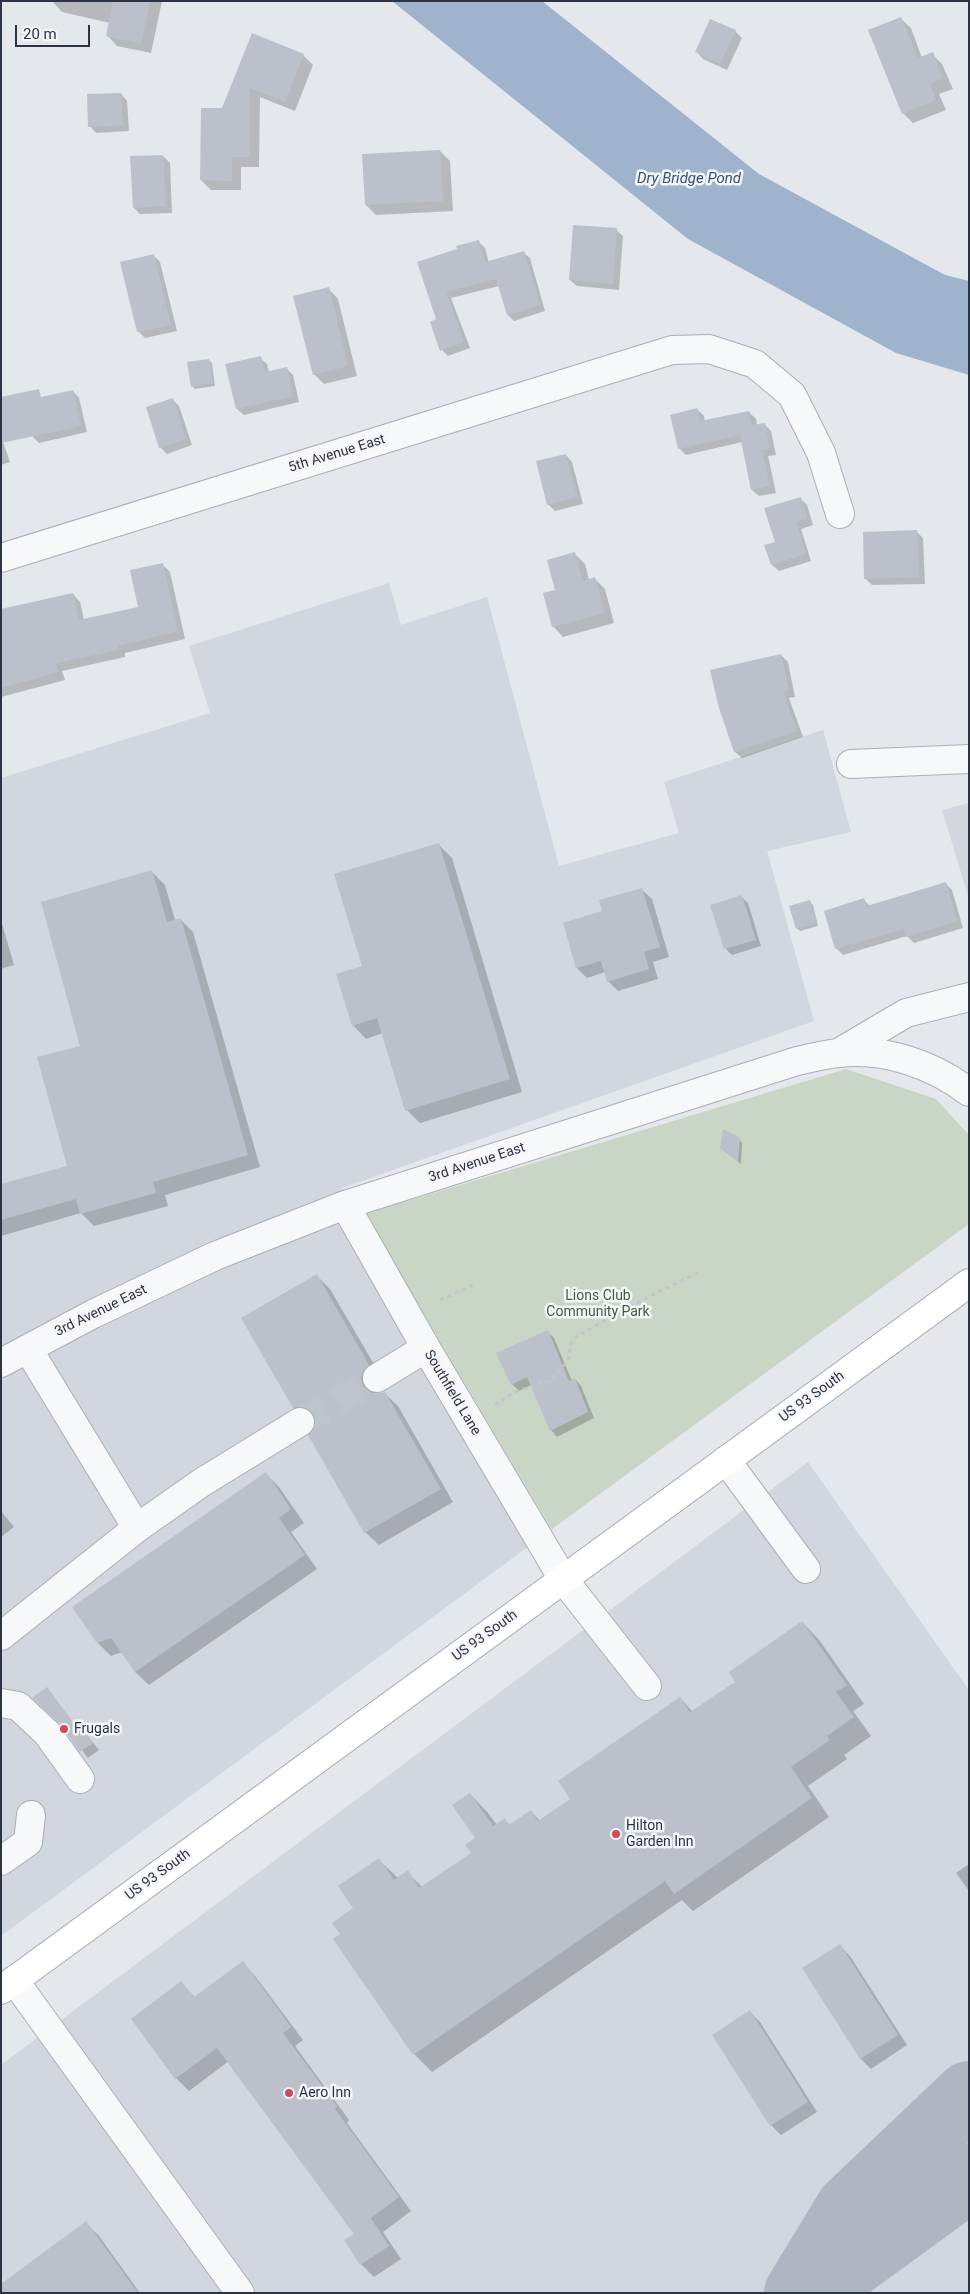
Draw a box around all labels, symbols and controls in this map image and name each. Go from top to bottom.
scale bar [18,15,92,47]
text: 20 m [23,25,57,43]
water label: Dry Bridge Pond [637,170,741,188]
street label: 5th Avenue East [287,431,387,477]
street label: 3rd Avenue East [427,1139,527,1187]
street label: 3rd Avenue East [52,1281,150,1341]
park label: Lions Club Community Park [546,1288,650,1320]
street label: Southfield Lane [420,1347,484,1439]
street label: US 93 South [776,1368,848,1426]
street label: US 93 South [449,1607,521,1665]
place label: Frugals [74,1721,120,1737]
marker: Frugals [58,1723,70,1735]
place label: Hilton Garden Inn [626,1818,694,1850]
marker: Hilton Garden Inn [610,1828,622,1840]
street label: US 93 South [122,1846,194,1904]
place label: Aero Inn [299,2085,351,2101]
marker: Aero Inn [283,2087,295,2099]

